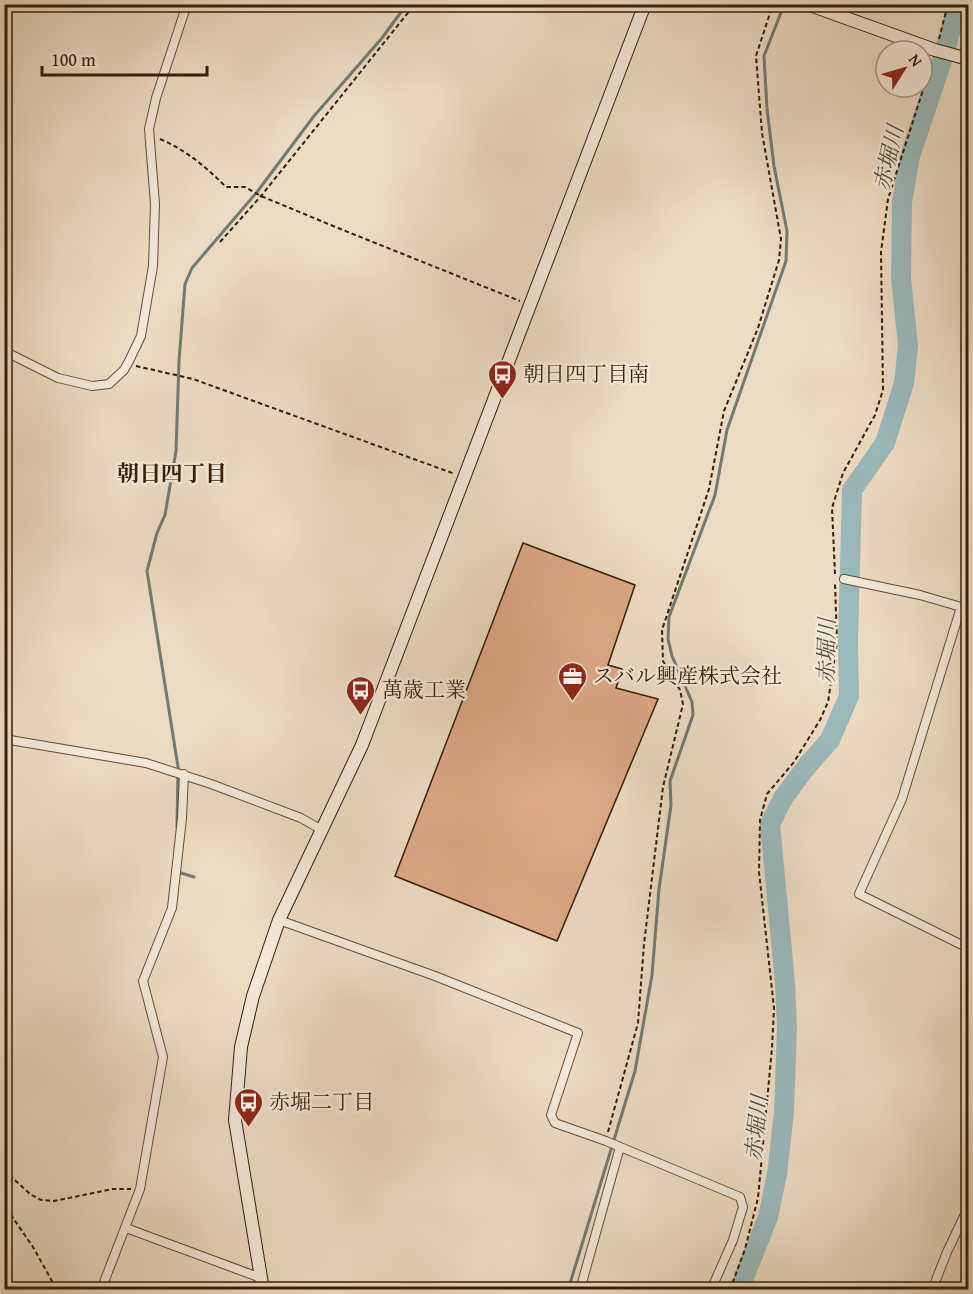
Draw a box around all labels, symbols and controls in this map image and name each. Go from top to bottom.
scale bar [42,39,207,77]
north arrow [874,39,934,99]
text: 100 m [51,46,96,73]
text: N [903,48,929,72]
water label: 赤堀川 [865,120,911,194]
bus stop icon: 朝日四丁目南 [486,358,518,400]
place label: 朝日四丁目南 [523,358,649,389]
district label: 朝日四丁目 [117,457,227,489]
water label: 赤堀川 [809,616,843,684]
office icon: スバル興産株式会社 [556,660,588,702]
place label: スバル興産株式会社 [593,660,782,691]
bus stop icon: 萬歳工業 [345,674,377,716]
place label: 萬歳工業 [382,674,466,705]
bus stop icon: 赤堀二丁目 [232,1086,264,1128]
place label: 赤堀二丁目 [269,1086,374,1117]
water label: 赤堀川 [737,1092,776,1162]

